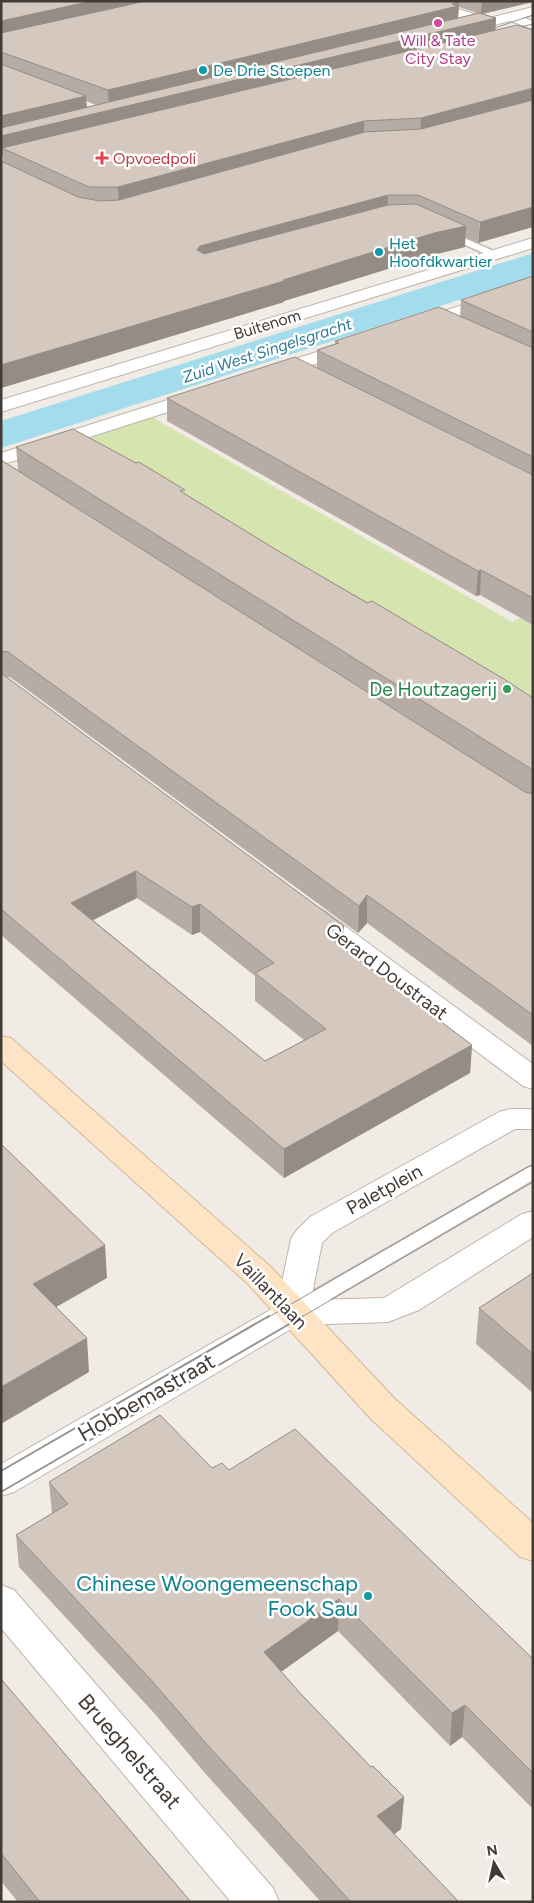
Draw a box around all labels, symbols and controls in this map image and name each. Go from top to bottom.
marker: Will & Tate City Stay [432,17,444,29]
place label: Will & Tate City Stay [400,31,476,68]
place label: De Drie Stoepen [213,61,331,80]
marker: De Drie Stoepen [197,64,209,76]
place label: Opvoedpoli [113,149,196,168]
marker: Opvoedpoli [95,151,109,165]
place label: Het Hoofdkwartier [389,234,493,271]
marker: Het Hoofdkwartier [373,246,385,258]
street label: Buitenom [231,305,303,344]
water label: Zuid West Singelsgracht [180,314,355,387]
place label: De Houtzagerij [369,678,497,701]
marker: De Houtzagerij [501,683,513,695]
street label: Gerard Doustraat [321,918,452,1025]
street label: Paletplein [342,1159,426,1220]
street label: Vaillantlaan [229,1249,312,1334]
street label: Hobbemastraat [73,1347,220,1448]
place label: Chinese Woongemeenschap Fook Sau [76,1570,358,1622]
marker: Chinese Woongemeenschap Fook Sau [362,1590,374,1602]
street label: Brueghelstraat [72,1688,187,1815]
north arrow [469,1838,519,1888]
text: N [485,1841,499,1860]

